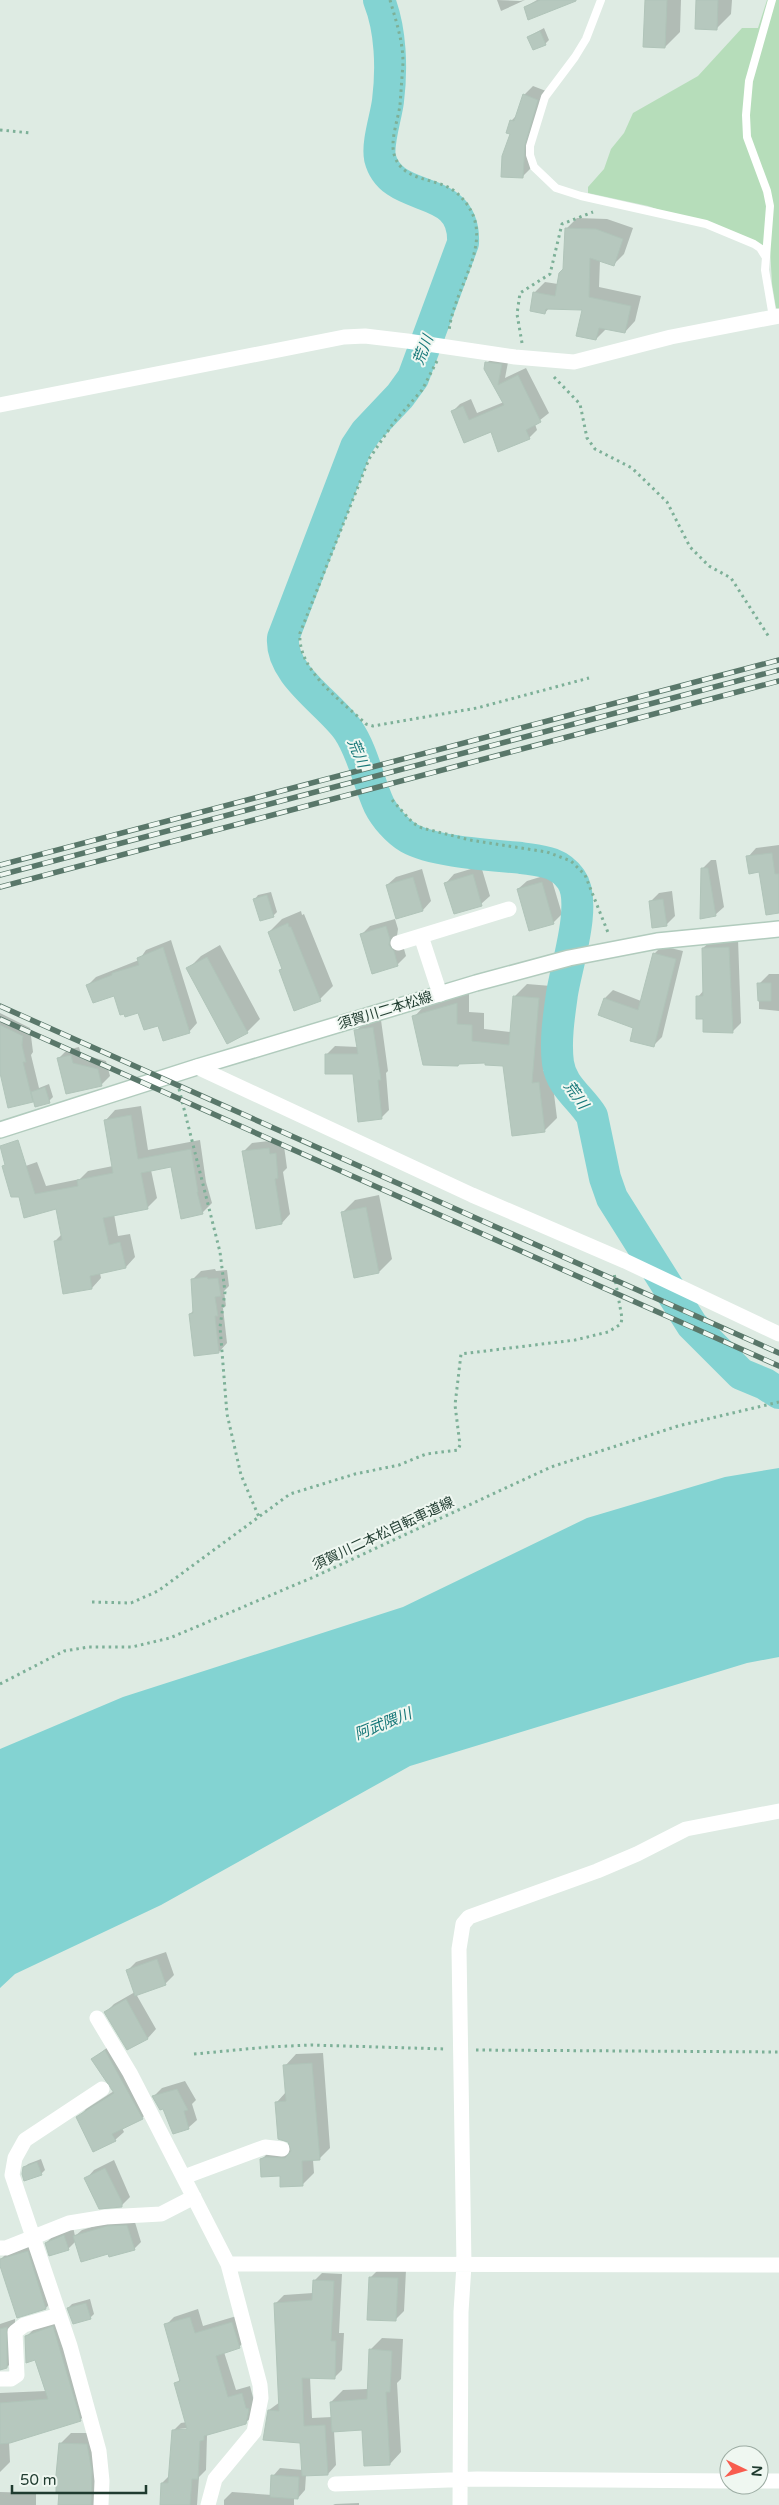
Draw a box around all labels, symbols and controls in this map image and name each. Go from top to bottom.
water label: 荒川 [409,331,437,367]
water label: 荒川 [344,736,373,772]
street label: 須賀川二本松線 [336,988,434,1033]
water label: 荒川 [560,1078,593,1114]
street label: 須賀川二本松自転車道線 [310,1493,457,1574]
water label: 阿武隈川 [352,1704,416,1744]
north arrow [719,2445,769,2495]
scale bar [12,2462,146,2494]
text: N [747,2465,765,2477]
text: 50 m [20,2471,57,2489]

